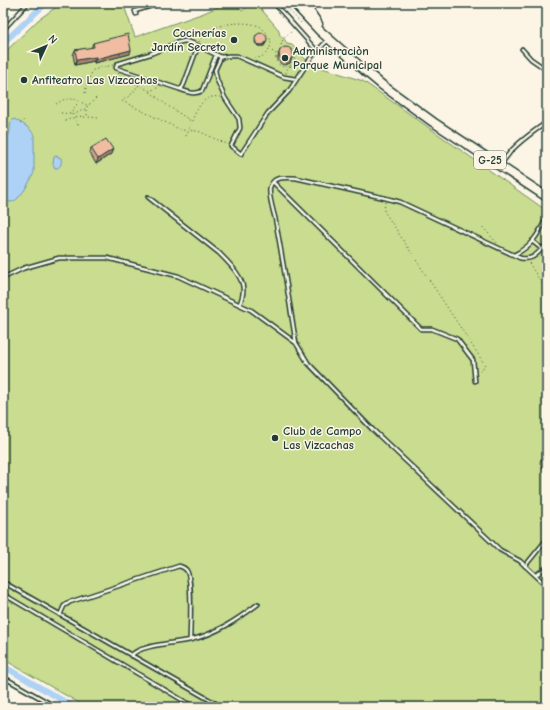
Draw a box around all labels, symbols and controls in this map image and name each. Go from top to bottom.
north arrow [26,26,66,66]
place label: Cocinerías Jardín Secreto [151,26,226,54]
text: N [46,32,60,47]
marker: Cocinerías Jardín Secreto [229,35,239,45]
place label: Administraciòn Parque Municipal [293,44,382,72]
marker: Administraciòn Parque Municipal [280,53,290,63]
place label: Anfiteatro Las Vizcachas [32,73,157,87]
marker: Anfiteatro Las Vizcachas [19,75,29,85]
road number: G-25 [474,151,506,169]
place label: Club de Campo Las Vizcachas [283,424,362,452]
marker: Club de Campo Las Vizcachas [270,433,280,443]

